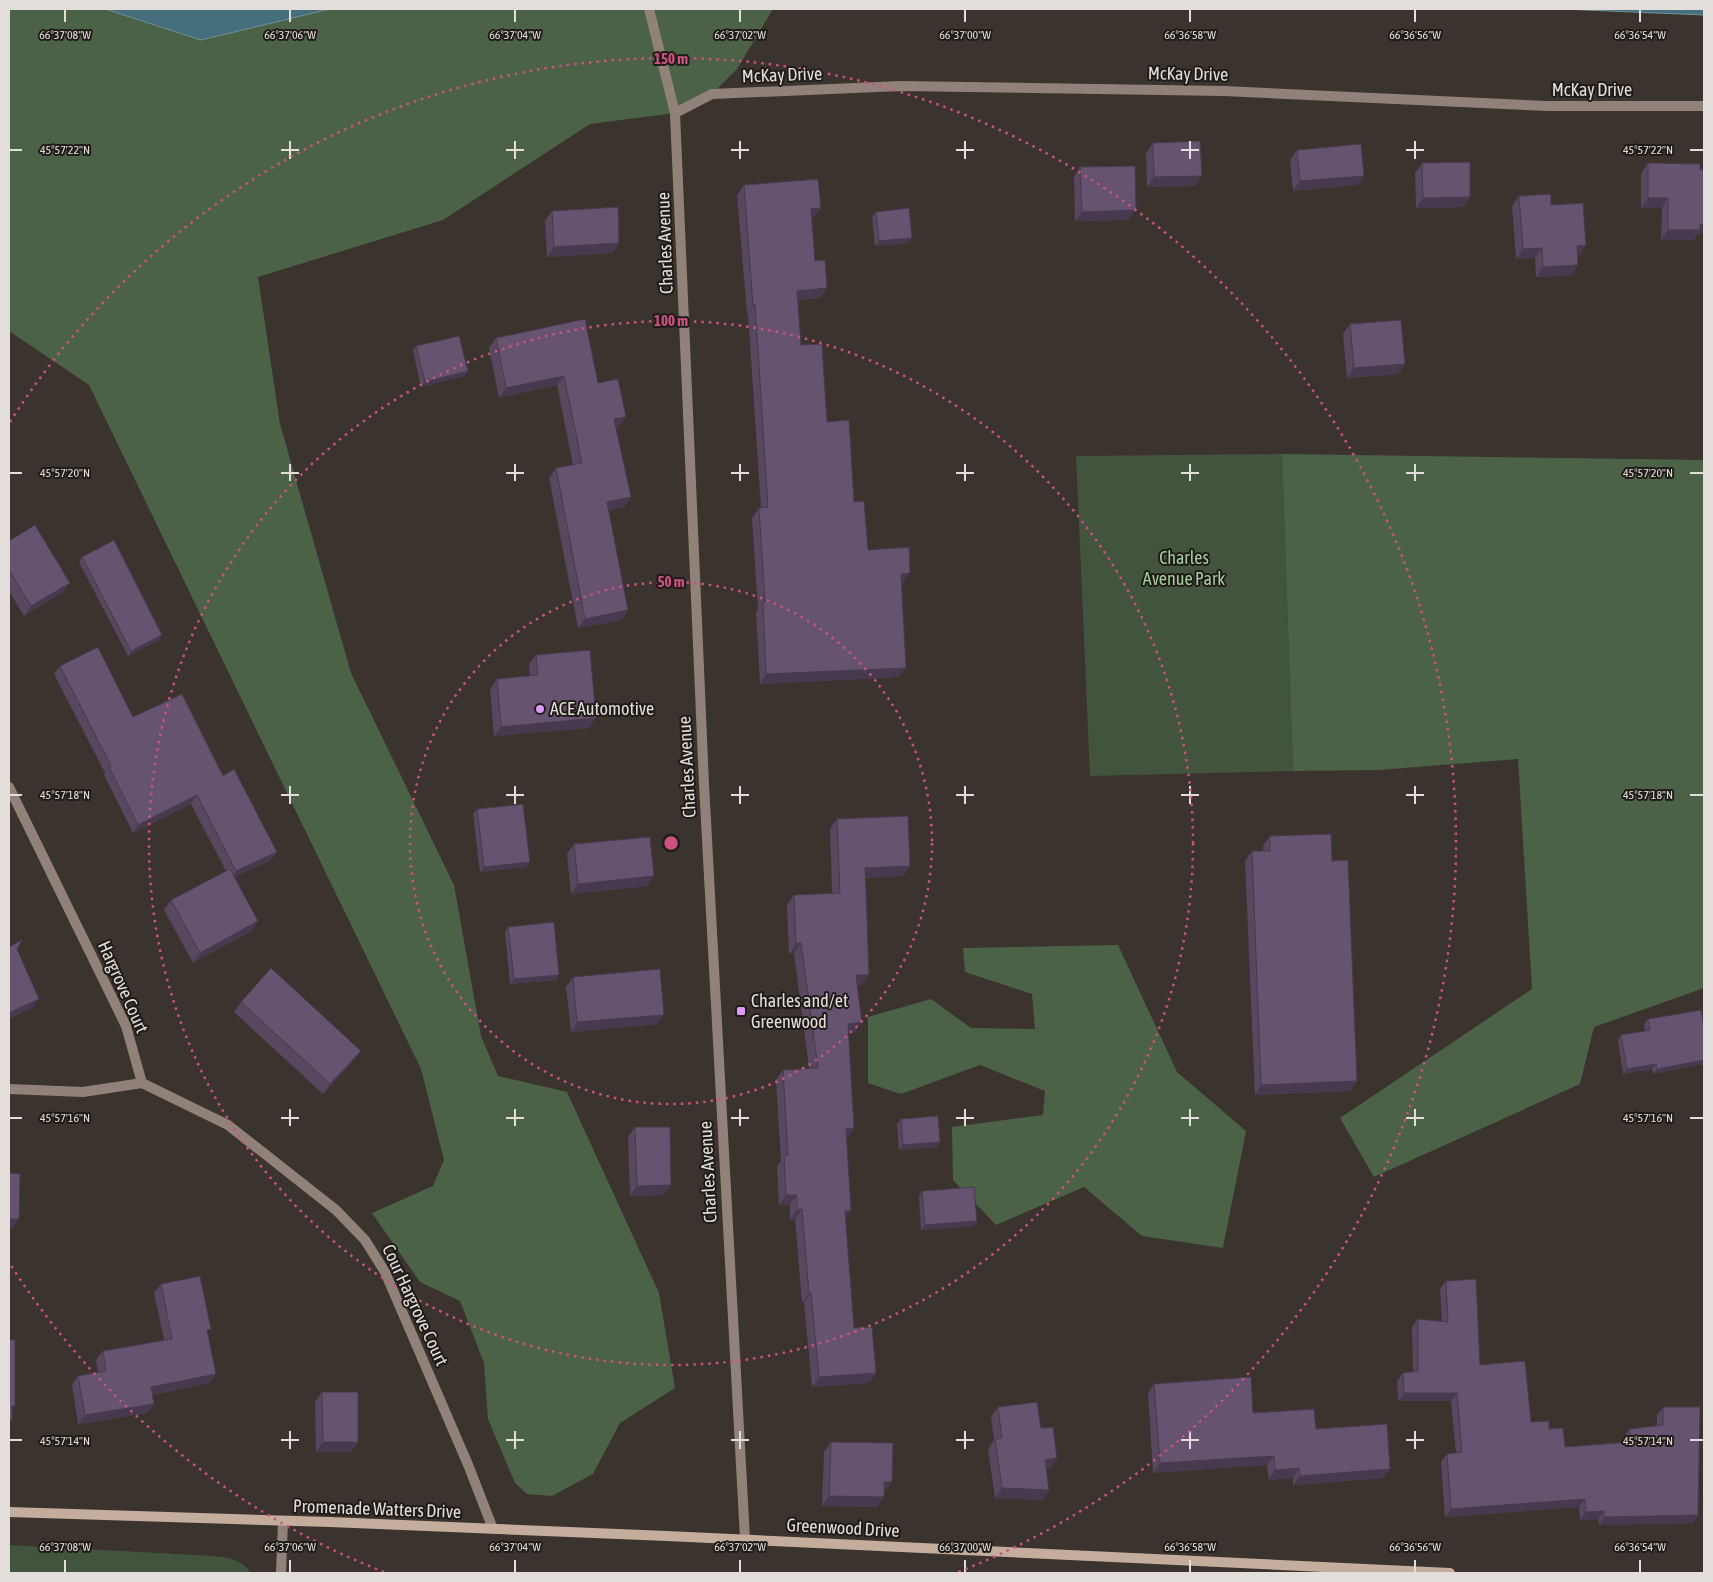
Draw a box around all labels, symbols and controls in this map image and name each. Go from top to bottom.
text: 66°37'08"W [39,28,91,42]
text: 66°37'06"W [264,28,316,42]
text: 66°37'04"W [489,28,541,42]
text: 66°37'02"W [714,28,766,42]
text: 66°37'00"W [939,28,991,42]
text: 66°36'58"W [1164,28,1216,42]
text: 66°36'56"W [1389,28,1441,42]
text: 66°36'54"W [1614,28,1666,42]
text: 150 m [654,50,688,67]
street label: McKay Drive [1148,62,1228,85]
street label: McKay Drive [741,63,823,86]
street label: McKay Drive [1552,79,1632,100]
text: 45°57'22"N [40,143,90,157]
text: 45°57'22"N [1623,143,1673,157]
street label: Charles Avenue [652,192,677,294]
text: 100 m [654,312,688,329]
text: 45°57'20"N [40,466,90,480]
text: 45°57'20"N [1623,466,1673,480]
park label: Charles Avenue Park [1143,547,1225,589]
text: 50 m [658,573,685,590]
place label: ACE Automotive [550,698,654,719]
marker: ACE Automotive [534,703,546,715]
street label: Charles Avenue [673,716,700,818]
text: 45°57'18"N [40,788,90,802]
text: 45°57'18"N [1623,788,1673,802]
centre of rings [662,834,680,852]
street label: Hargrove Court [94,938,153,1036]
place label: Charles and/et Greenwood [751,990,848,1032]
marker: Charles and/et Greenwood [735,1005,747,1017]
text: 45°57'16"N [40,1111,90,1125]
text: 45°57'16"N [1623,1111,1673,1125]
street label: Charles Avenue [694,1121,721,1223]
street label: Cour Hargrove Court [378,1241,453,1369]
text: 45°57'14"N [40,1434,90,1448]
text: 45°57'14"N [1623,1434,1673,1448]
street label: Promenade Watters Drive [293,1495,461,1522]
street label: Greenwood Drive [786,1514,900,1541]
text: 66°37'08"W [39,1540,91,1554]
text: 66°37'06"W [264,1540,316,1554]
text: 66°37'04"W [489,1540,541,1554]
text: 66°37'02"W [714,1540,766,1554]
text: 66°37'00"W [939,1540,991,1554]
text: 66°36'58"W [1164,1540,1216,1554]
text: 66°36'56"W [1389,1540,1441,1554]
text: 66°36'54"W [1614,1540,1666,1554]

